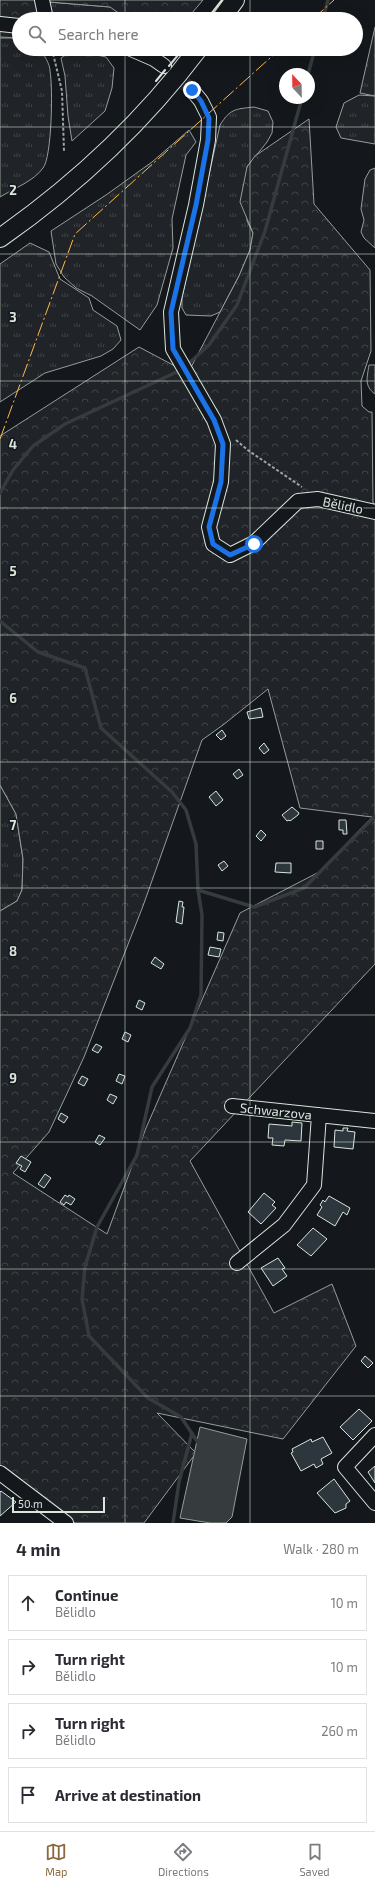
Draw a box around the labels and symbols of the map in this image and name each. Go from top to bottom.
north arrow [279,68,315,104]
route end [183,81,201,99]
text: 2 [9,182,17,198]
text: 3 [9,309,17,325]
text: 4 [9,436,17,452]
street label: Bělidlo [321,493,365,517]
route start [245,535,263,553]
text: 5 [9,563,17,579]
text: 6 [9,690,17,706]
text: 7 [10,817,17,833]
text: 8 [9,943,17,959]
text: 9 [9,1070,17,1086]
street label: Schwarzova [239,1099,313,1123]
scale bar [12,1495,105,1514]

